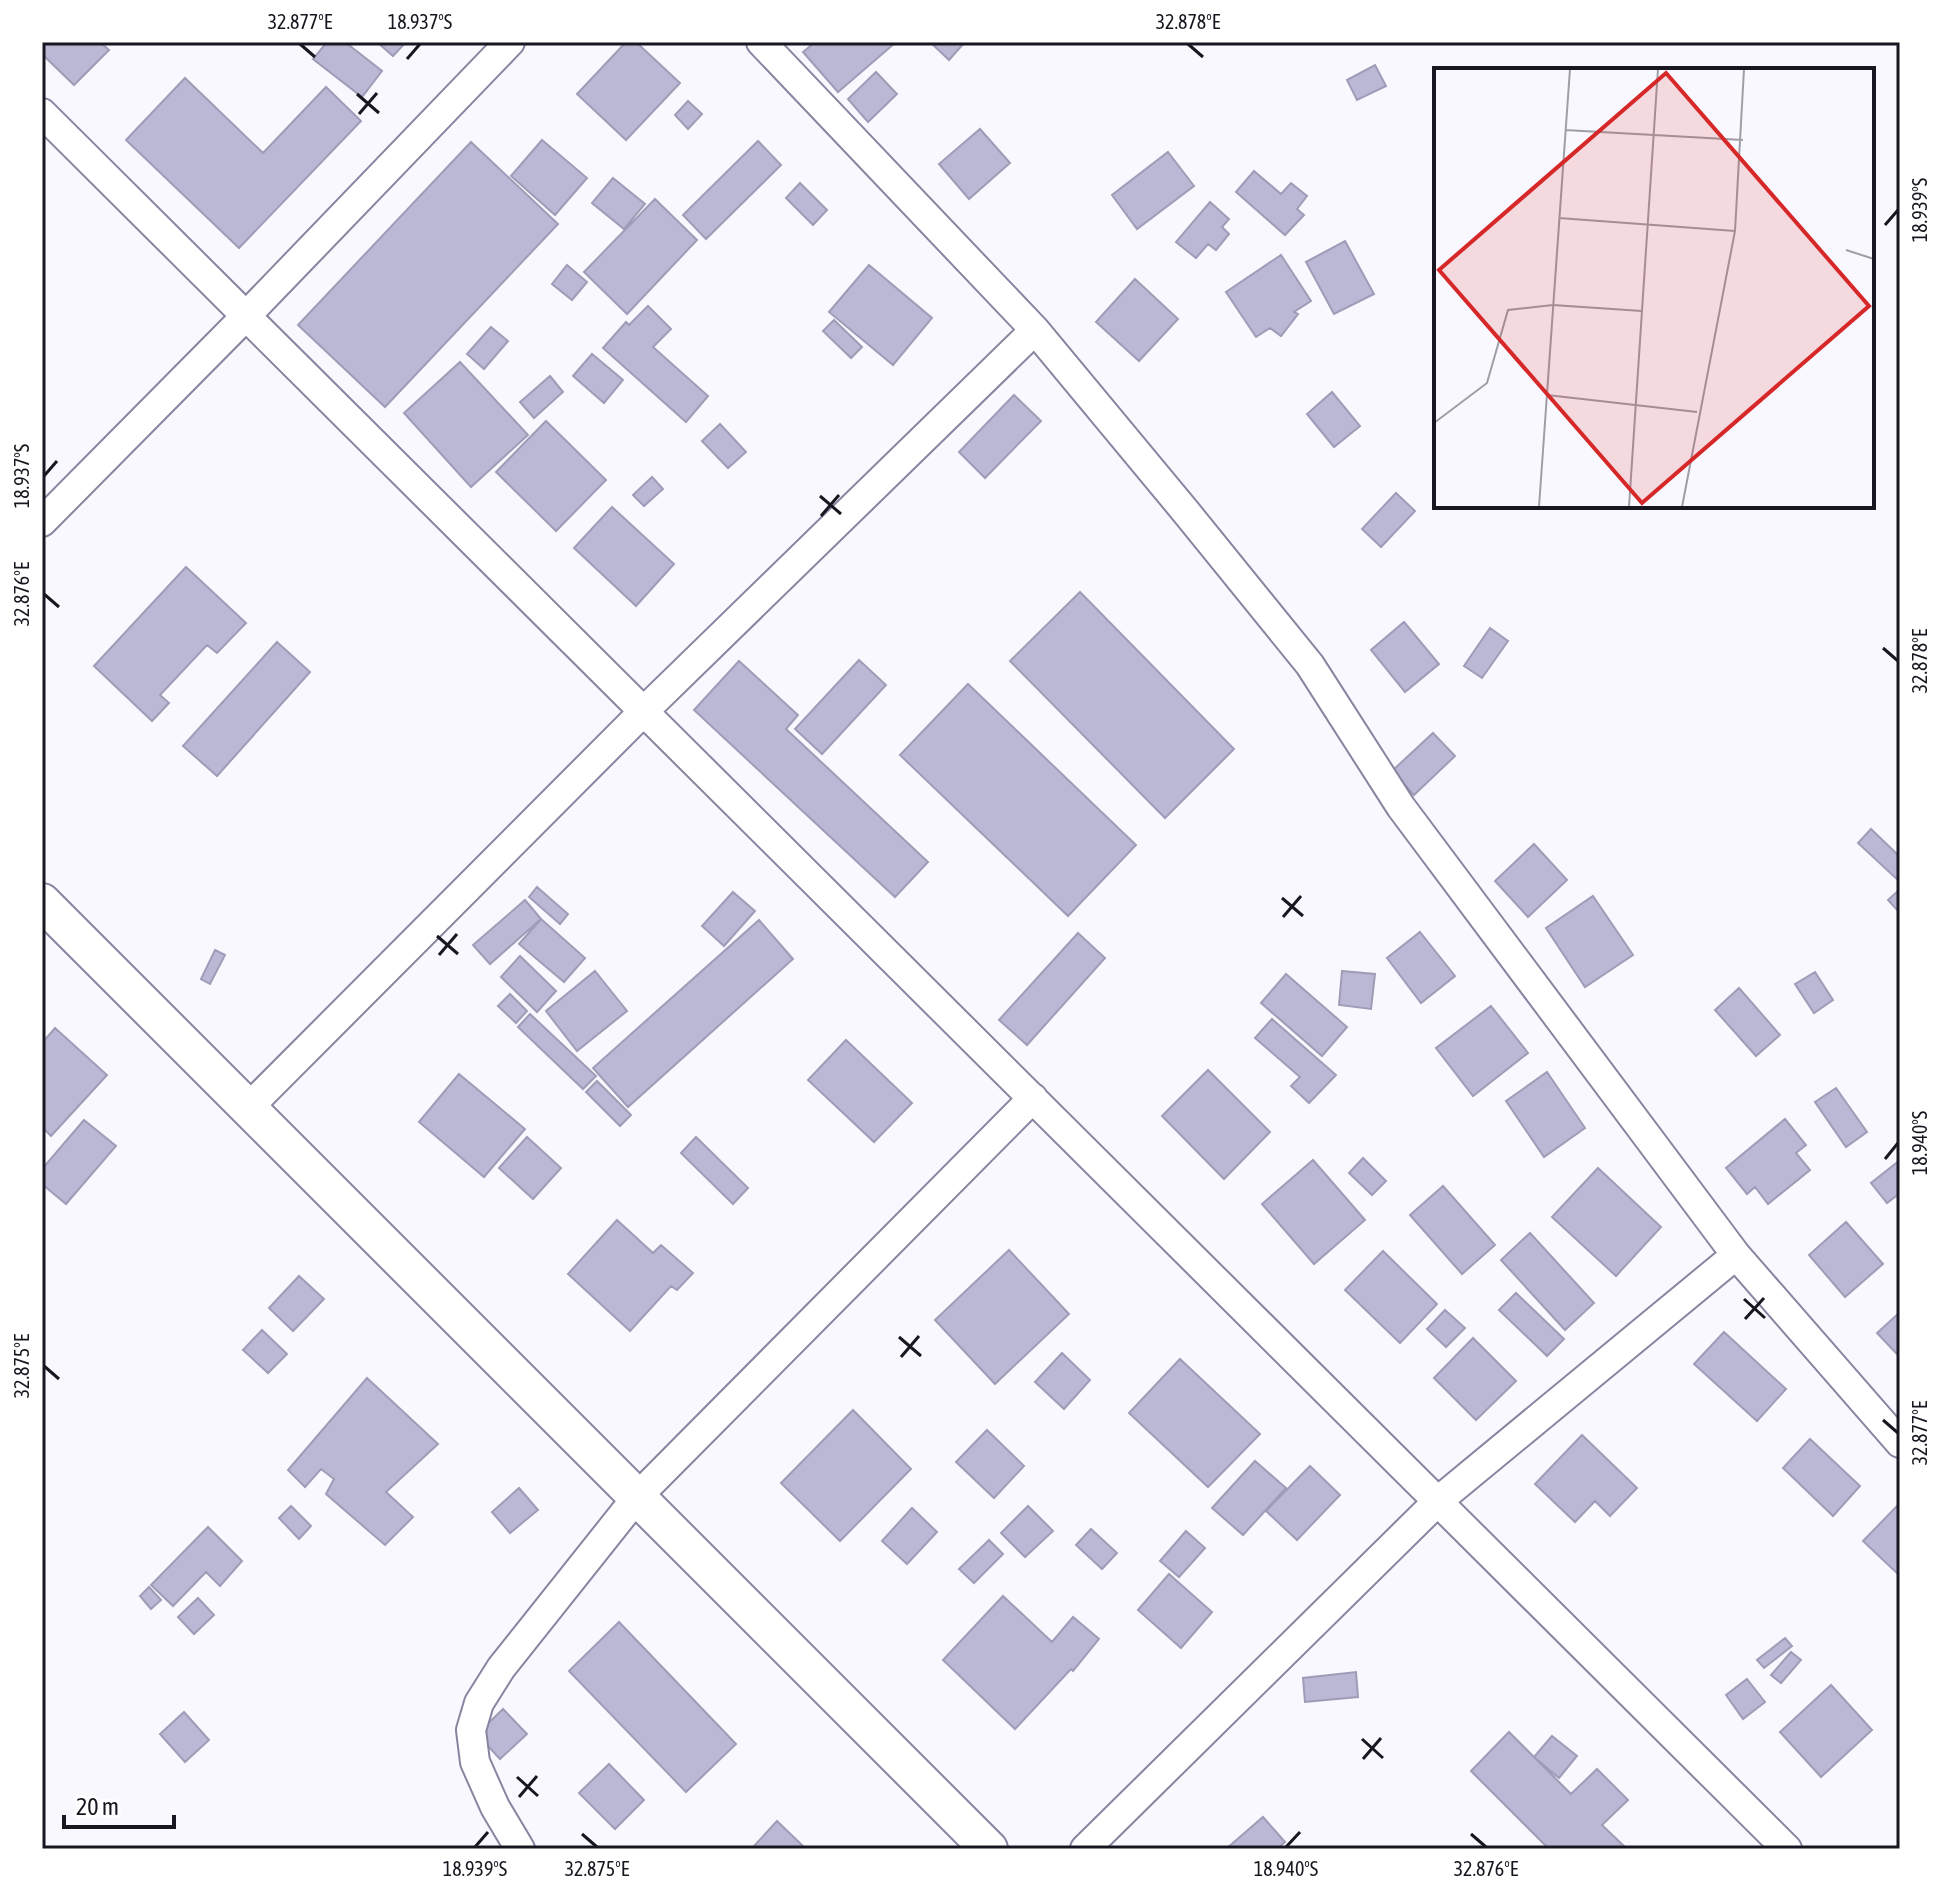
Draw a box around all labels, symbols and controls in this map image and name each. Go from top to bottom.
text: 32.877°E [268,10,333,33]
text: 18.937°S [388,10,452,33]
text: 32.878°E [1156,10,1221,33]
inset map [1434,68,1874,508]
text: 18.939°S [1908,178,1931,242]
text: 18.937°S [10,444,33,508]
text: 32.876°E [10,561,33,626]
text: 32.878°E [1908,628,1931,693]
text: 18.940°S [1908,1111,1931,1175]
text: 32.875°E [10,1333,33,1398]
text: 32.877°E [1908,1400,1931,1465]
scale bar [64,1779,174,1829]
text: 20 m [76,1793,119,1820]
text: 18.939°S [443,1857,507,1880]
text: 32.875°E [565,1857,630,1880]
text: 18.940°S [1254,1857,1318,1880]
text: 32.876°E [1454,1857,1519,1880]

